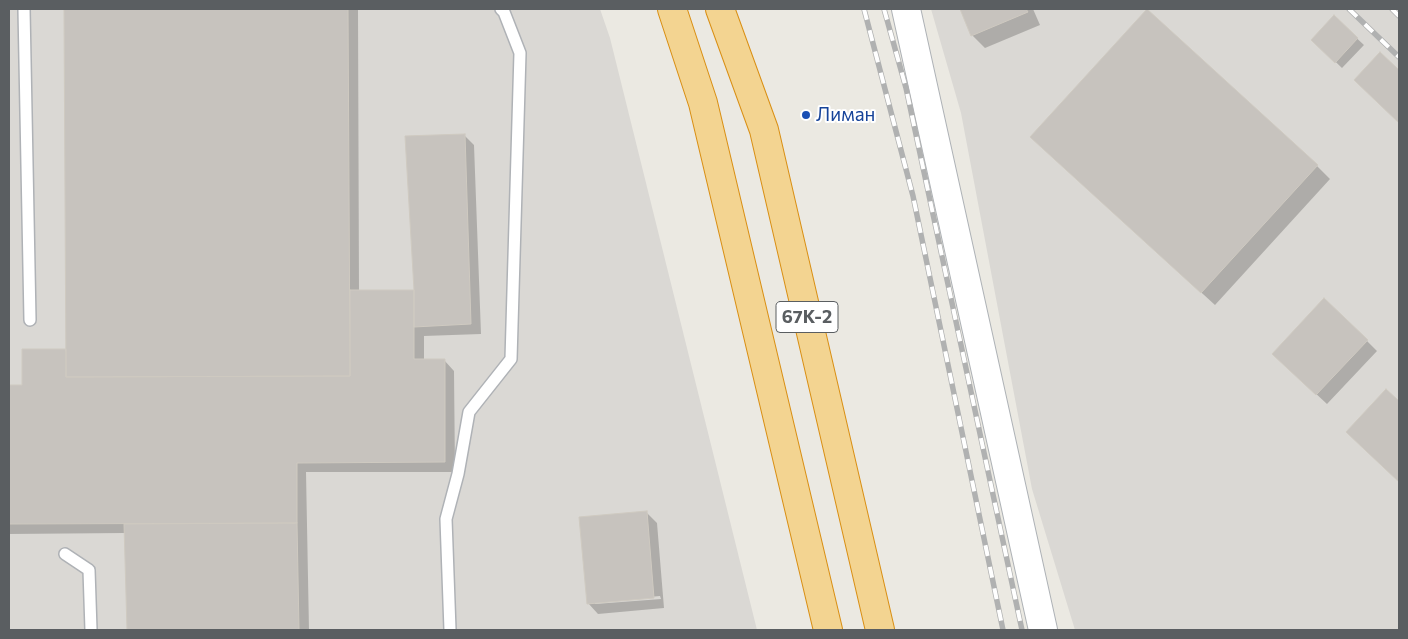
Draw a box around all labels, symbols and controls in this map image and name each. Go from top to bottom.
place label: Лиман [816,104,875,126]
marker: Лиман [800,109,812,121]
road number: 67К-2 [776,302,838,332]

